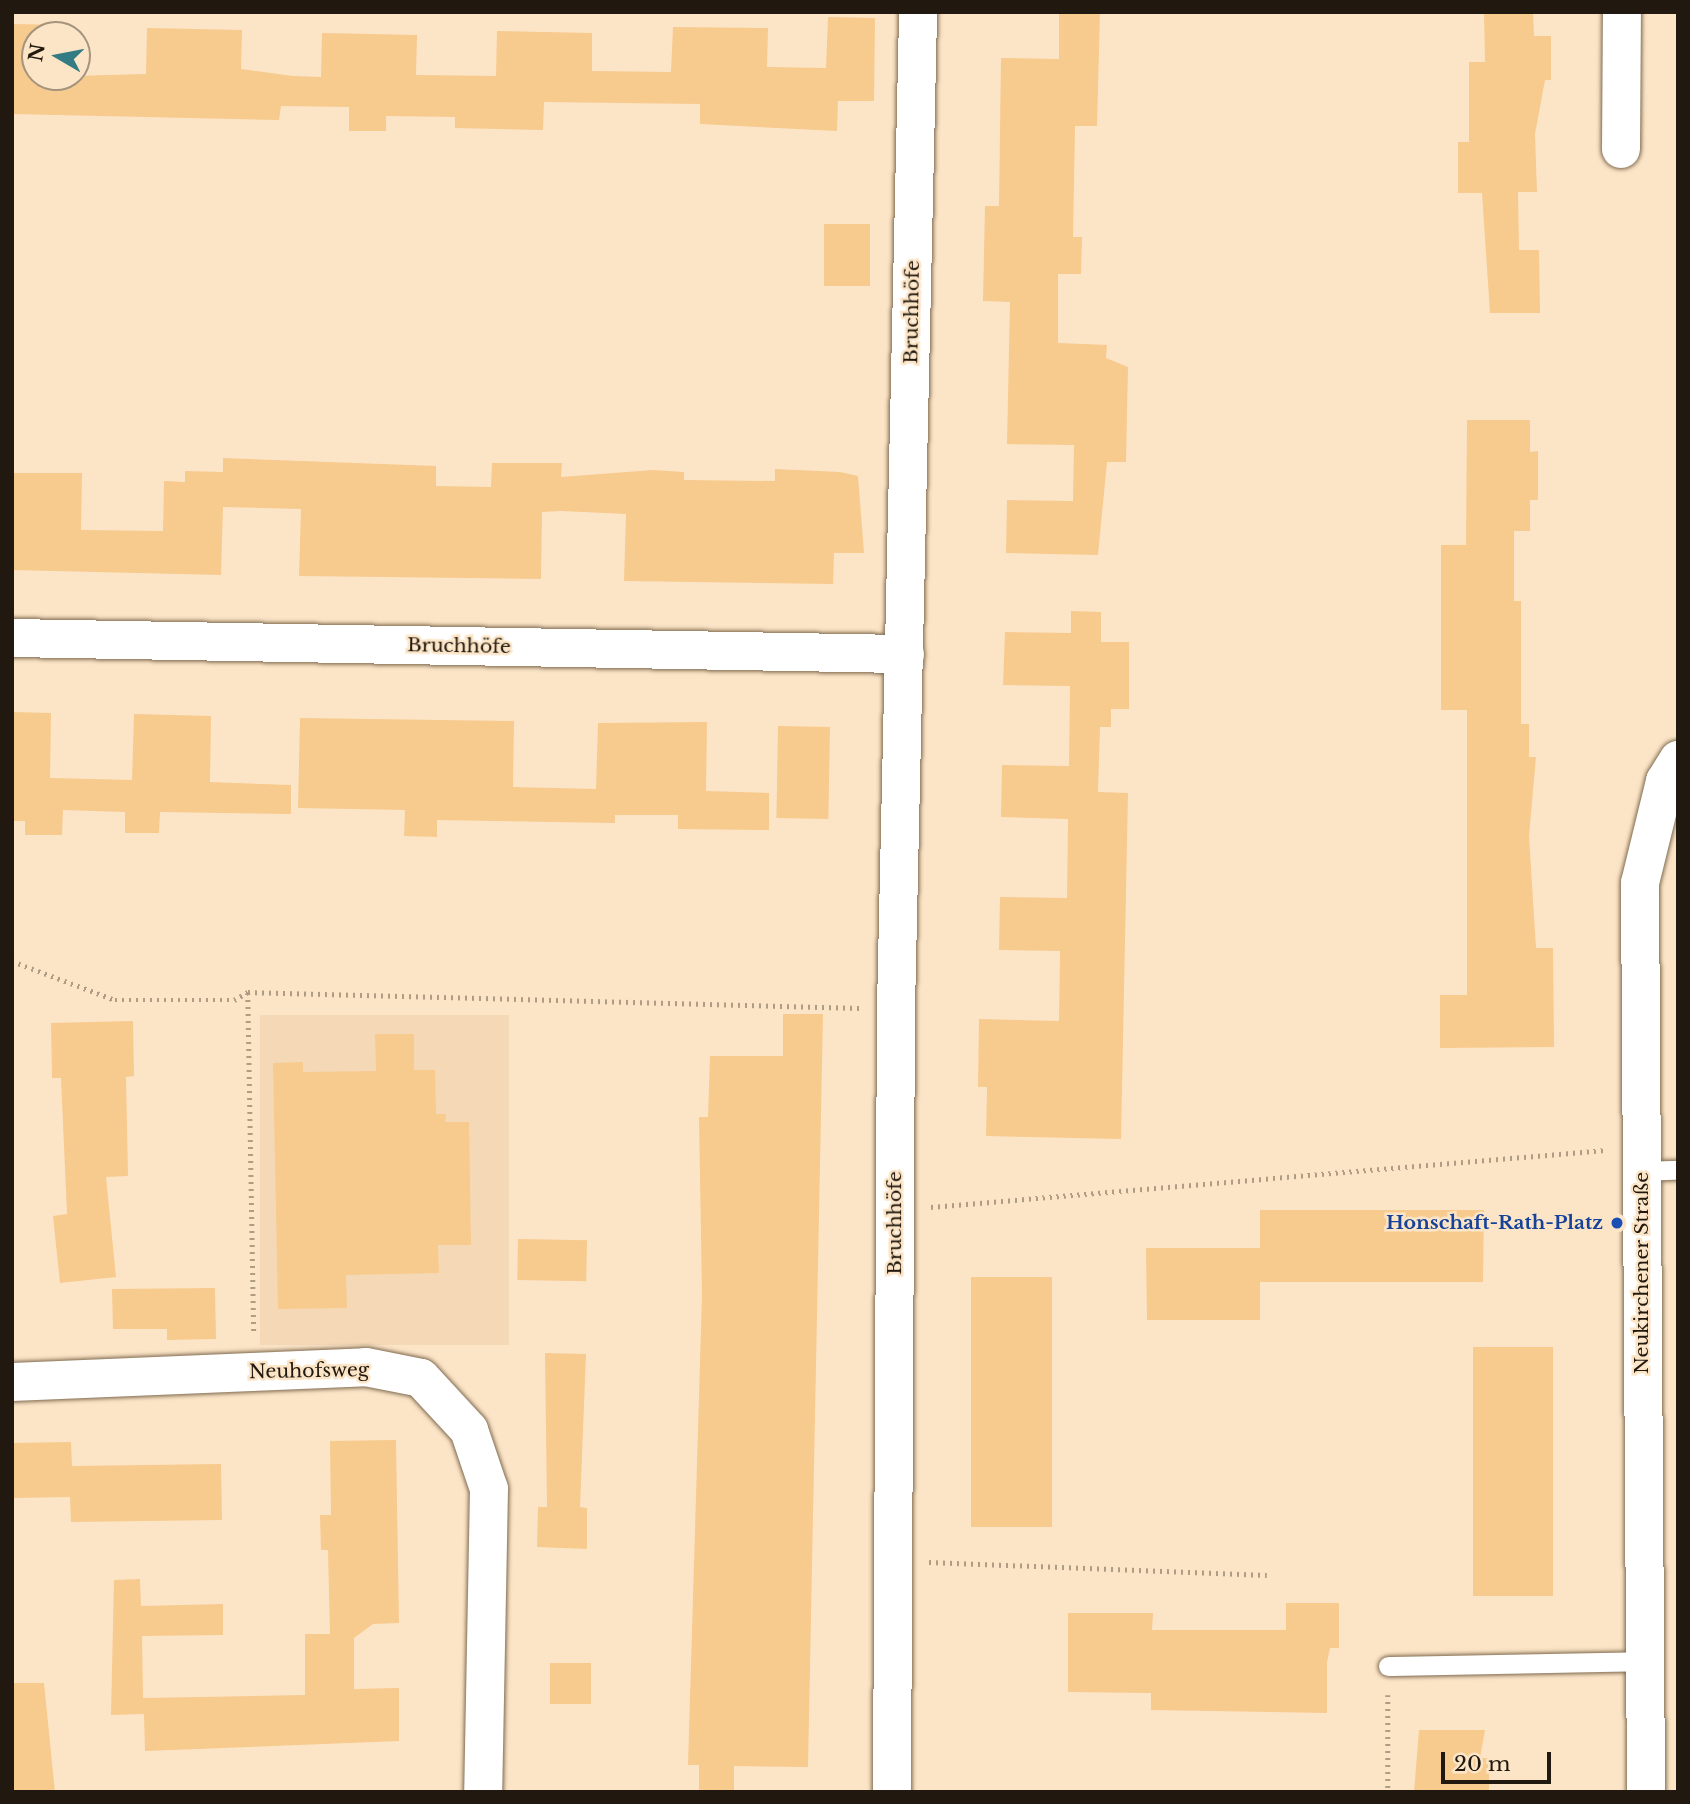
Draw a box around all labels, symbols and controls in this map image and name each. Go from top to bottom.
north arrow [21,21,91,91]
text: N [24,42,50,63]
street label: Bruchhöfe [900,260,924,364]
street label: Bruchhöfe [407,634,511,658]
street label: Bruchhöfe [884,1171,906,1275]
street label: Neukirchener Straße [1631,1172,1653,1374]
place label: Honschaft-Rath-Platz [1386,1212,1603,1234]
marker: Honschaft-Rath-Platz [1609,1215,1625,1231]
street label: Neuhofsweg [249,1359,369,1383]
scale bar [1445,1738,1555,1782]
text: 20 m [1454,1751,1511,1777]

